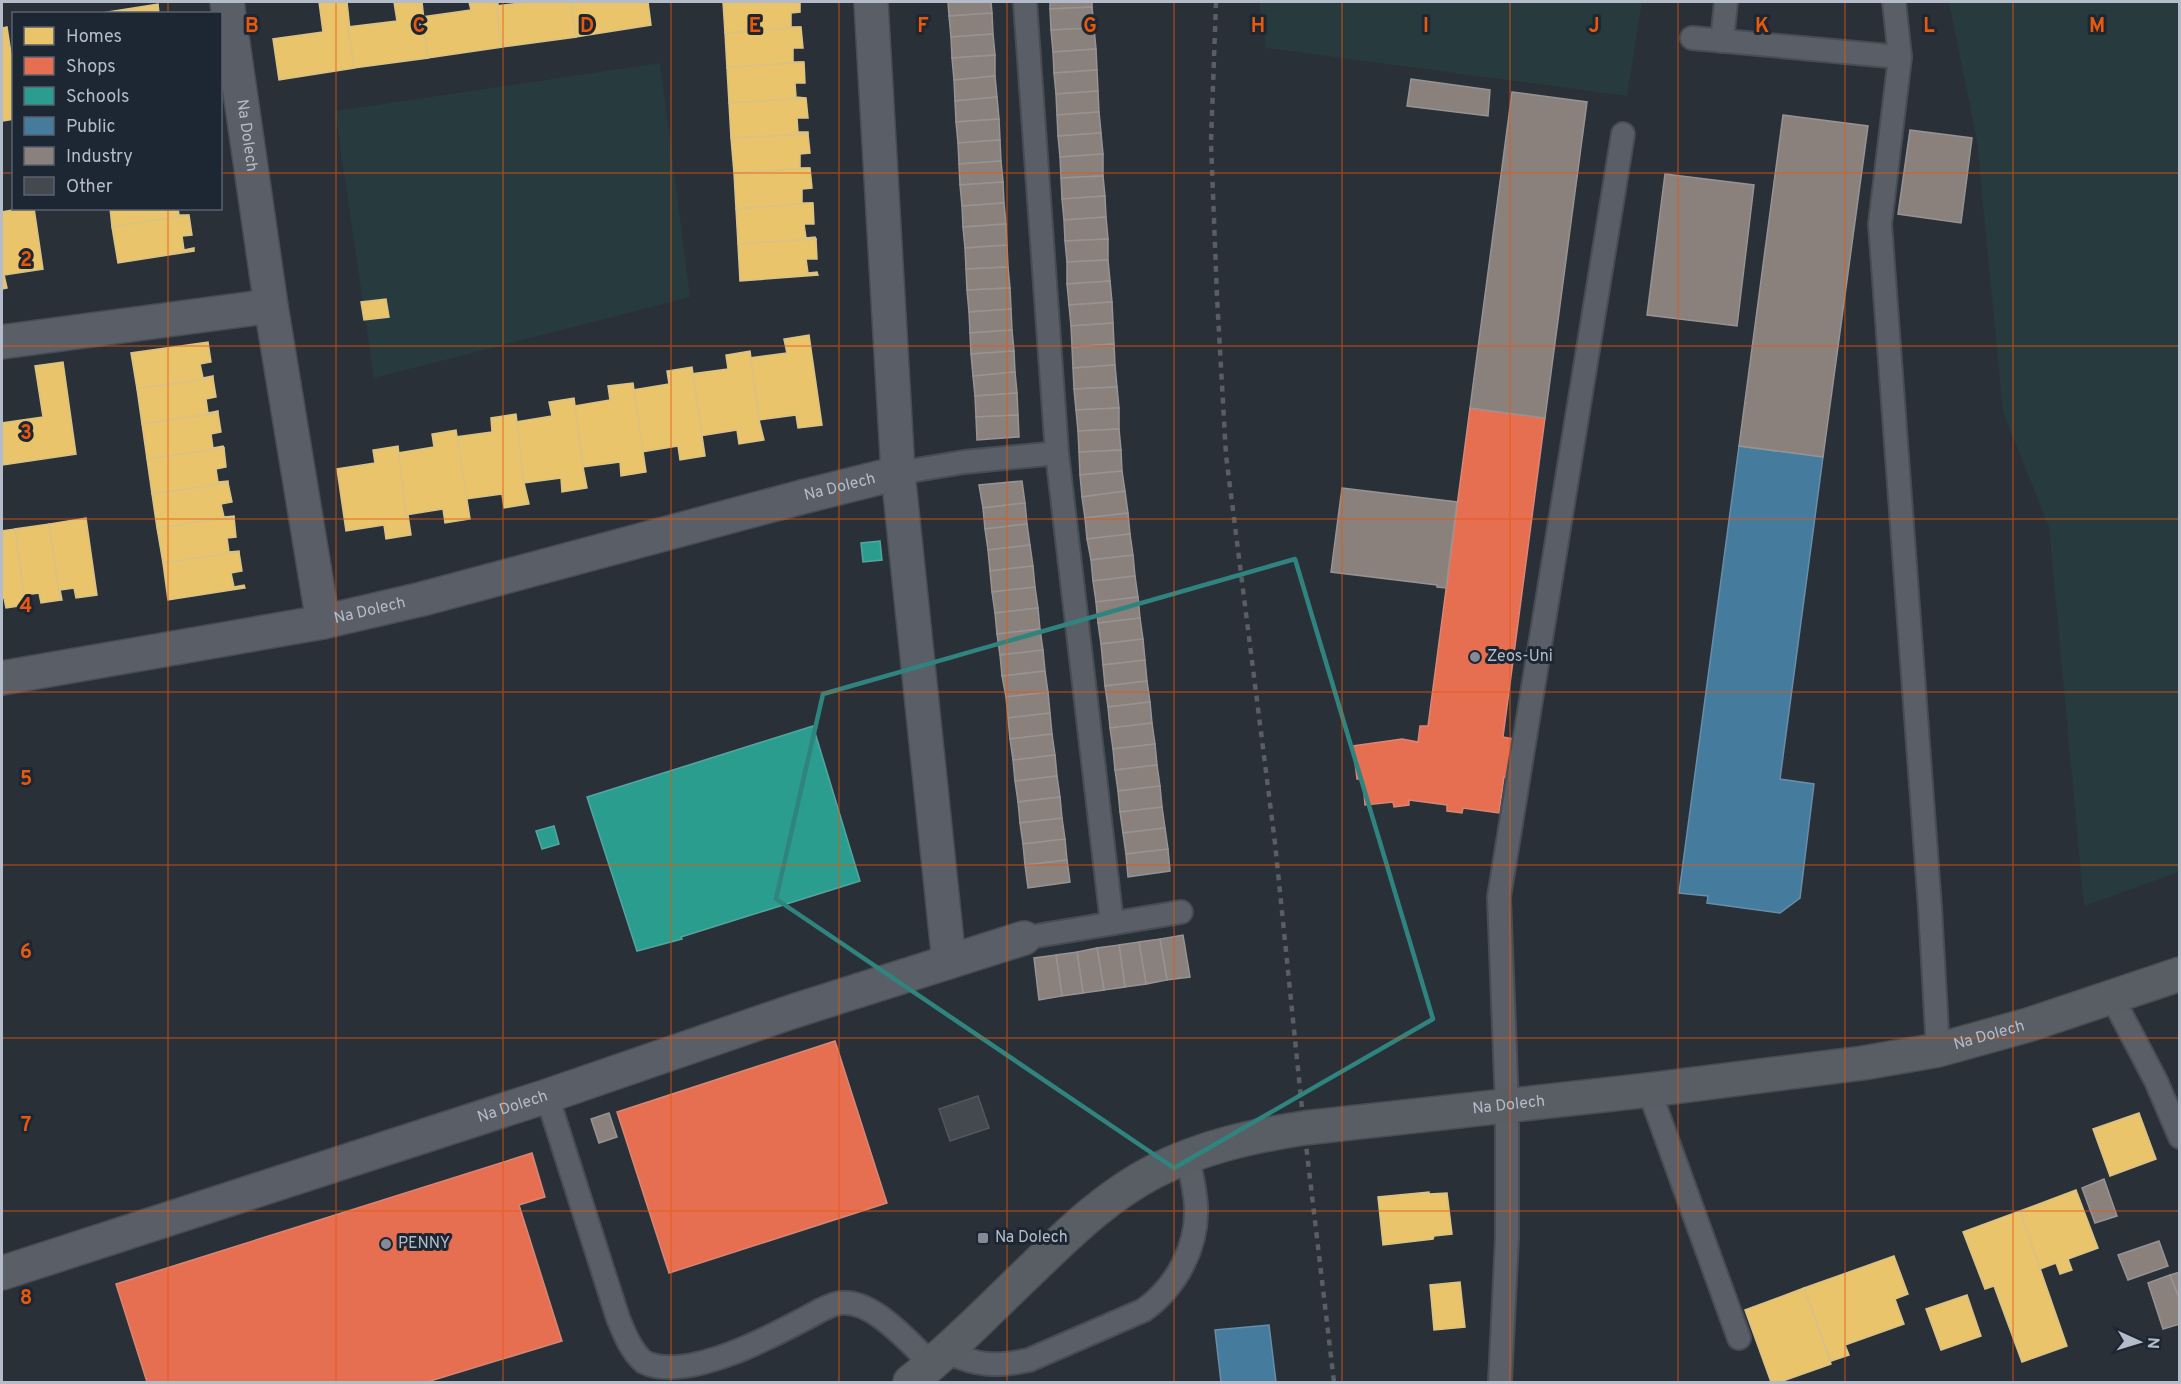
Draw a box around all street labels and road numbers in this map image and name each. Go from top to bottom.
street label: Na Dolech [231,98,261,173]
street label: Na Dolech [802,469,878,506]
street label: Na Dolech [332,593,408,629]
street label: Na Dolech [1951,1016,2027,1055]
street label: Na Dolech [475,1086,550,1128]
street label: Na Dolech [1471,1092,1546,1119]

